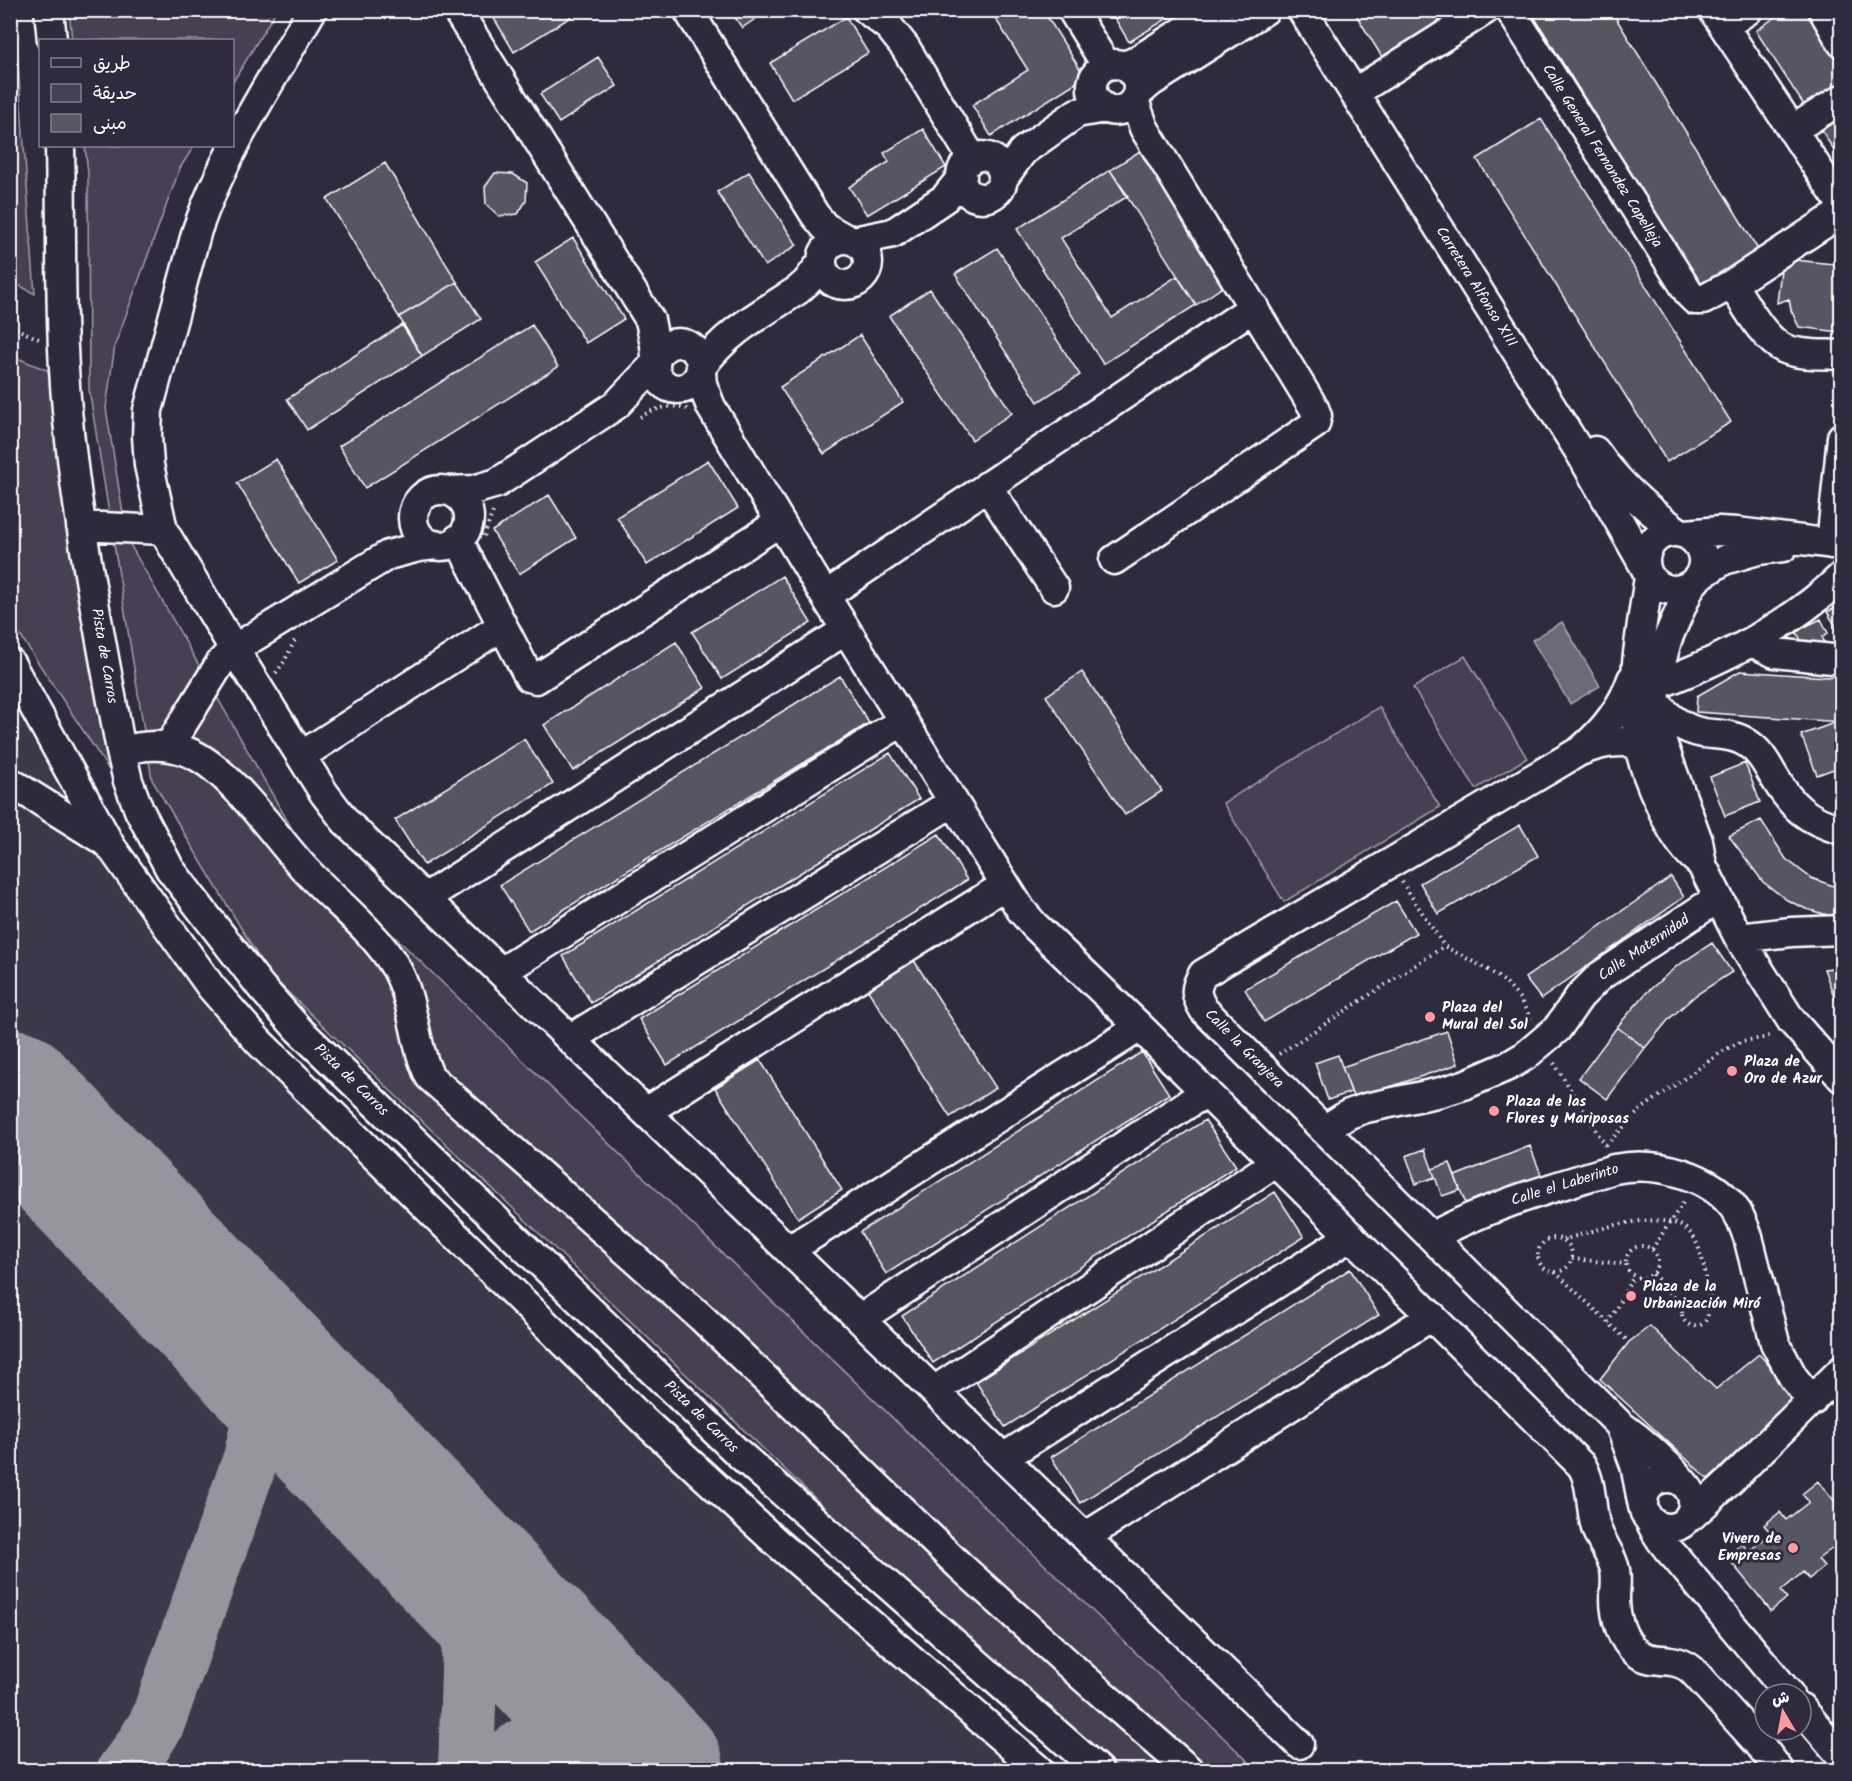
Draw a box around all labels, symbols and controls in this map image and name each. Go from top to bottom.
legend [39,39,234,147]
text: طريق [93,50,131,79]
street label: Calle General Fernandez Capelleja [1535,59,1669,253]
text: حديقة [93,80,137,109]
text: مبنى [93,110,127,139]
street label: Carretera Alfonso XIII [1429,222,1523,353]
street label: Pista de Carros [84,606,124,706]
street label: Calle Maternidad [1593,908,1695,988]
place label: Plaza del Mural del Sol [1442,996,1528,1037]
street label: Calle la Granjera [1199,1004,1289,1094]
marker: Plaza del Mural del Sol [1423,1010,1437,1024]
street label: Pista de Carros [308,1038,394,1123]
place label: Plaza de Oro de Azur [1744,1050,1822,1091]
marker: Plaza de Oro de Azur [1725,1064,1739,1078]
place label: Plaza de las Flores y Mariposas [1506,1090,1629,1131]
marker: Plaza de las Flores y Mariposas [1487,1104,1501,1118]
street label: Calle el Laberinto [1508,1157,1622,1213]
place label: Plaza de la Urbanización Miró [1643,1275,1761,1316]
marker: Plaza de la Urbanización Miró [1624,1289,1638,1303]
street label: Pista de Carros [658,1375,744,1460]
place label: Vivero de Empresas [1718,1527,1782,1568]
marker: Vivero de Empresas [1786,1541,1800,1555]
north arrow [1753,1682,1813,1742]
text: ش [1770,1685,1791,1713]

